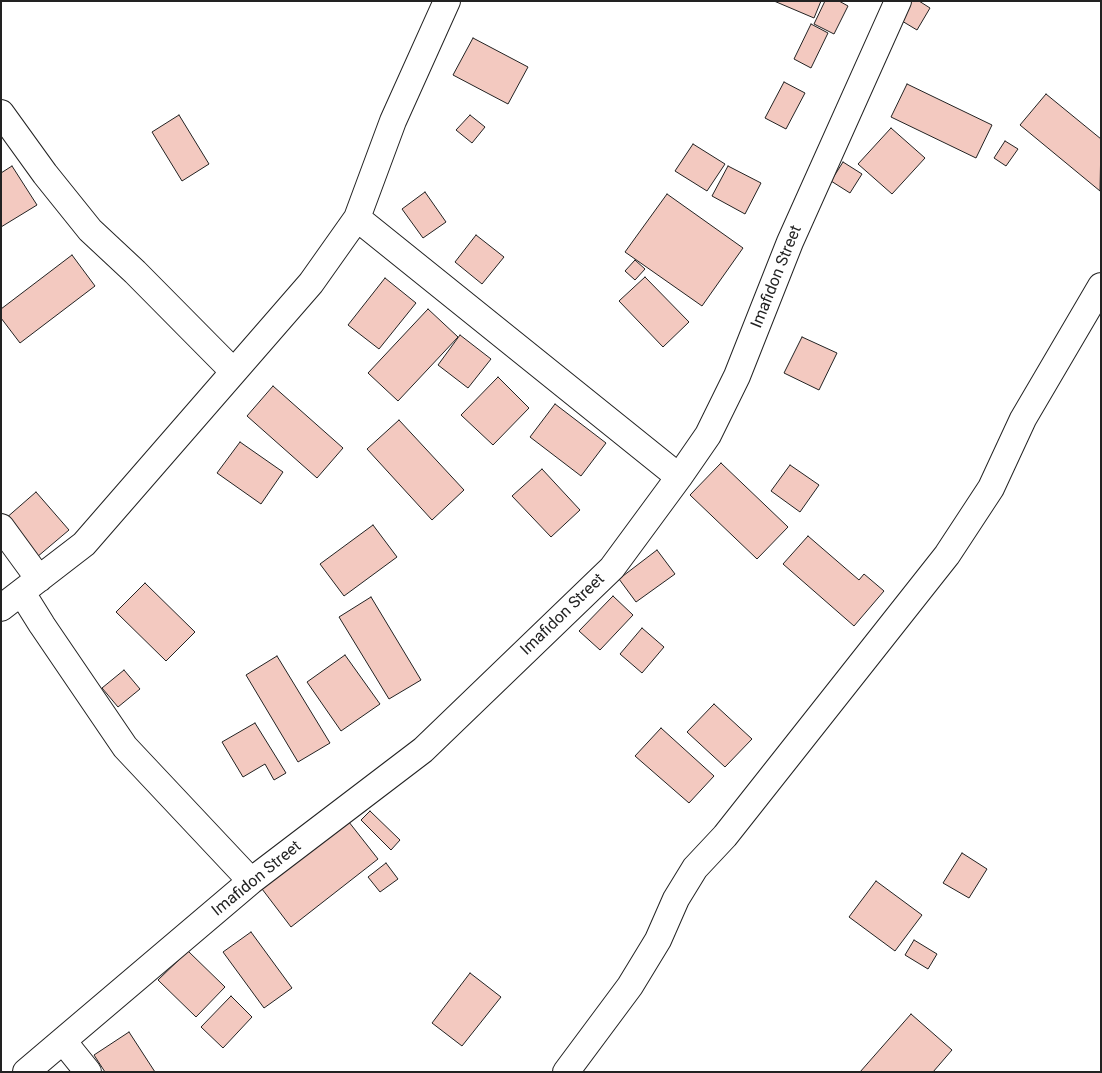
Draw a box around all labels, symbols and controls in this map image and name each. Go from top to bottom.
street label: Imafidon Street [748,223,806,331]
street label: Imafidon Street [517,570,609,660]
street label: Imafidon Street [209,837,305,921]

